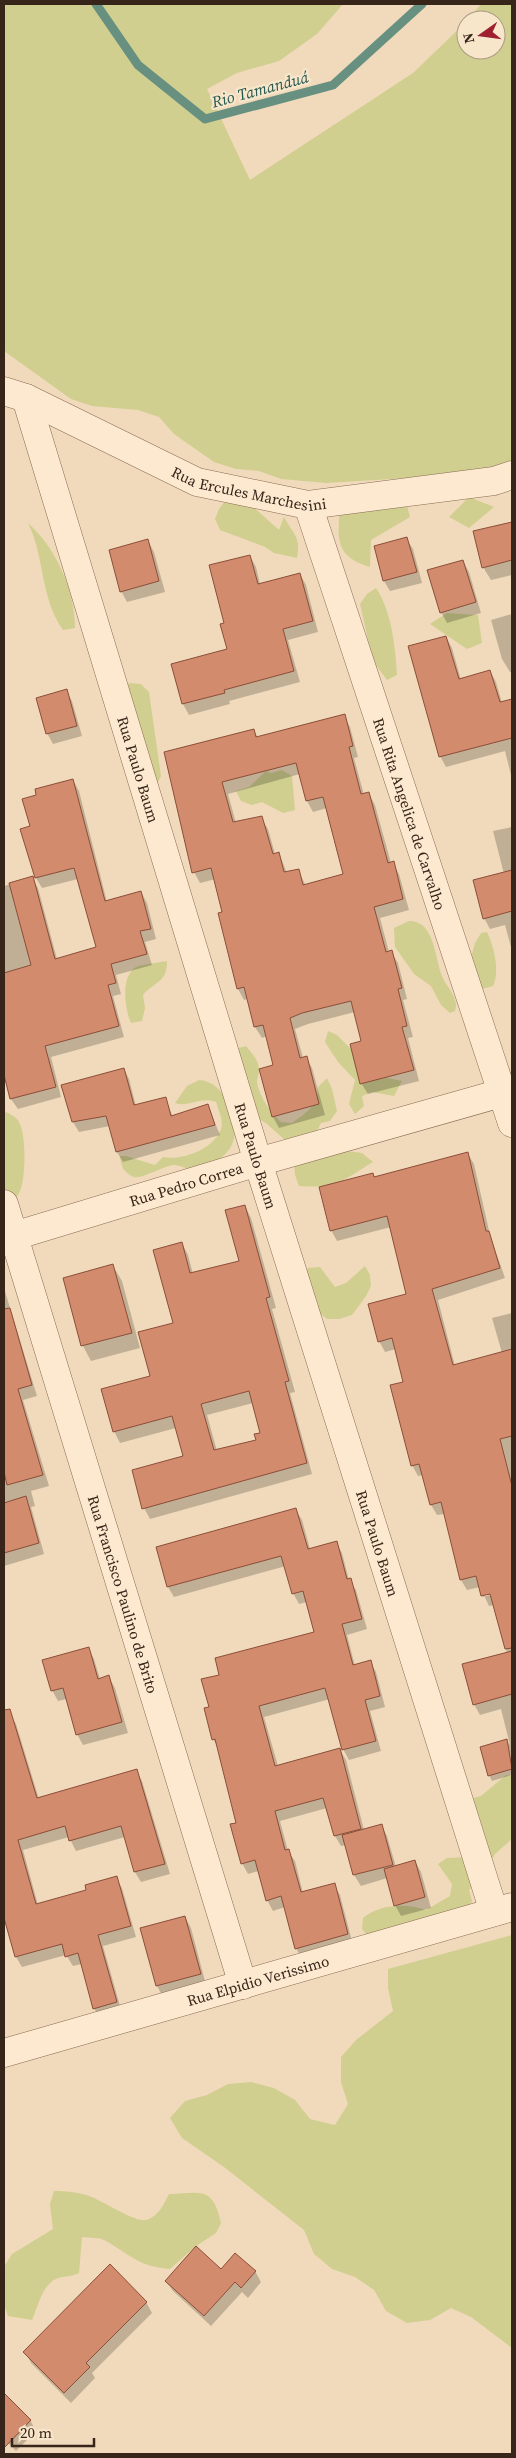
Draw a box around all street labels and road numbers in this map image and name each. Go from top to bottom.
street label: Rua Ercules Marchesini [168,461,327,515]
street label: Rua Paulo Baum [113,713,165,826]
street label: Rua Rita Angelica de Carvalho [368,715,451,913]
street label: Rua Paulo Baum [230,1100,283,1212]
street label: Rua Pedro Correa [127,1157,245,1211]
street label: Rua Paulo Baum [351,1487,405,1599]
street label: Rua Francisco Paulino de Brito [83,1492,164,1696]
street label: Rua Elpidio Verissimo [184,1950,331,2010]

